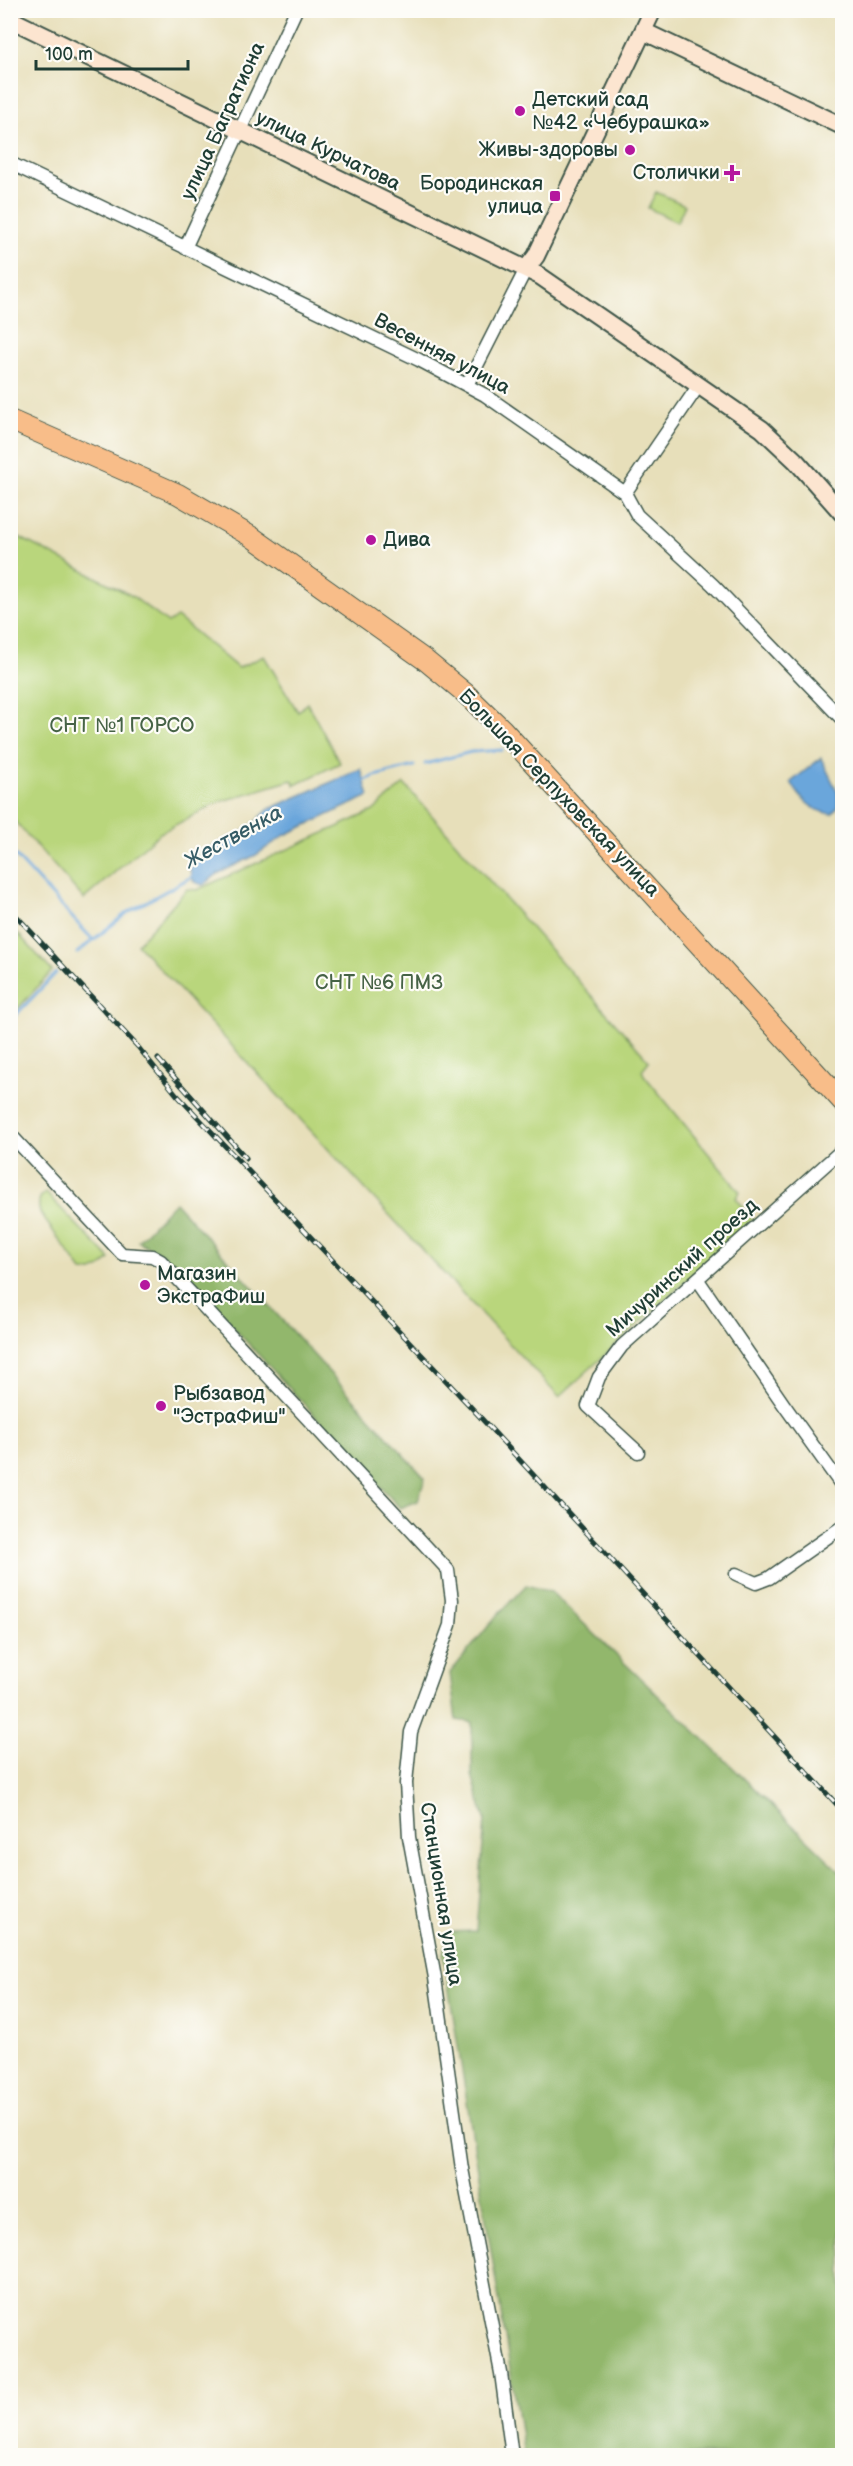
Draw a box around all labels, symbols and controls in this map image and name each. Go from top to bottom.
scale bar [36,33,188,71]
street label: улица Багратиона [176,38,270,204]
text: 100 m [45,44,93,65]
place label: Детский сад №42 «Чебурашка» [532,88,710,135]
marker: Детский сад №42 «Чебурашка» [513,104,527,118]
street label: улица Курчатова [252,106,404,196]
place label: Живы-здоровы [478,138,618,162]
marker: Живы-здоровы [623,143,637,157]
place label: Столички [633,161,720,185]
marker: Столички [725,166,739,180]
place label: Бородинская улица [420,172,543,219]
marker: Бородинская улица [548,189,562,203]
street label: Весенняя улица [370,308,514,400]
place label: Дива [383,528,431,552]
marker: Дива [364,533,378,547]
street label: Большая Серпуховская улица [453,684,665,902]
park label: СНТ №1 ГОРСО [50,714,194,738]
water label: Жественка [179,800,286,875]
park label: СНТ №6 ПМЗ [315,971,443,995]
street label: Мичуринский проезд [601,1194,763,1342]
place label: Магазин ЭкстраФиш [157,1262,265,1309]
marker: Магазин ЭкстраФиш [138,1278,152,1292]
place label: Рыбзавод "ЭстраФиш" [173,1382,286,1429]
marker: Рыбзавод "ЭстраФиш" [154,1399,168,1413]
street label: Станционная улица [415,1801,467,1988]

